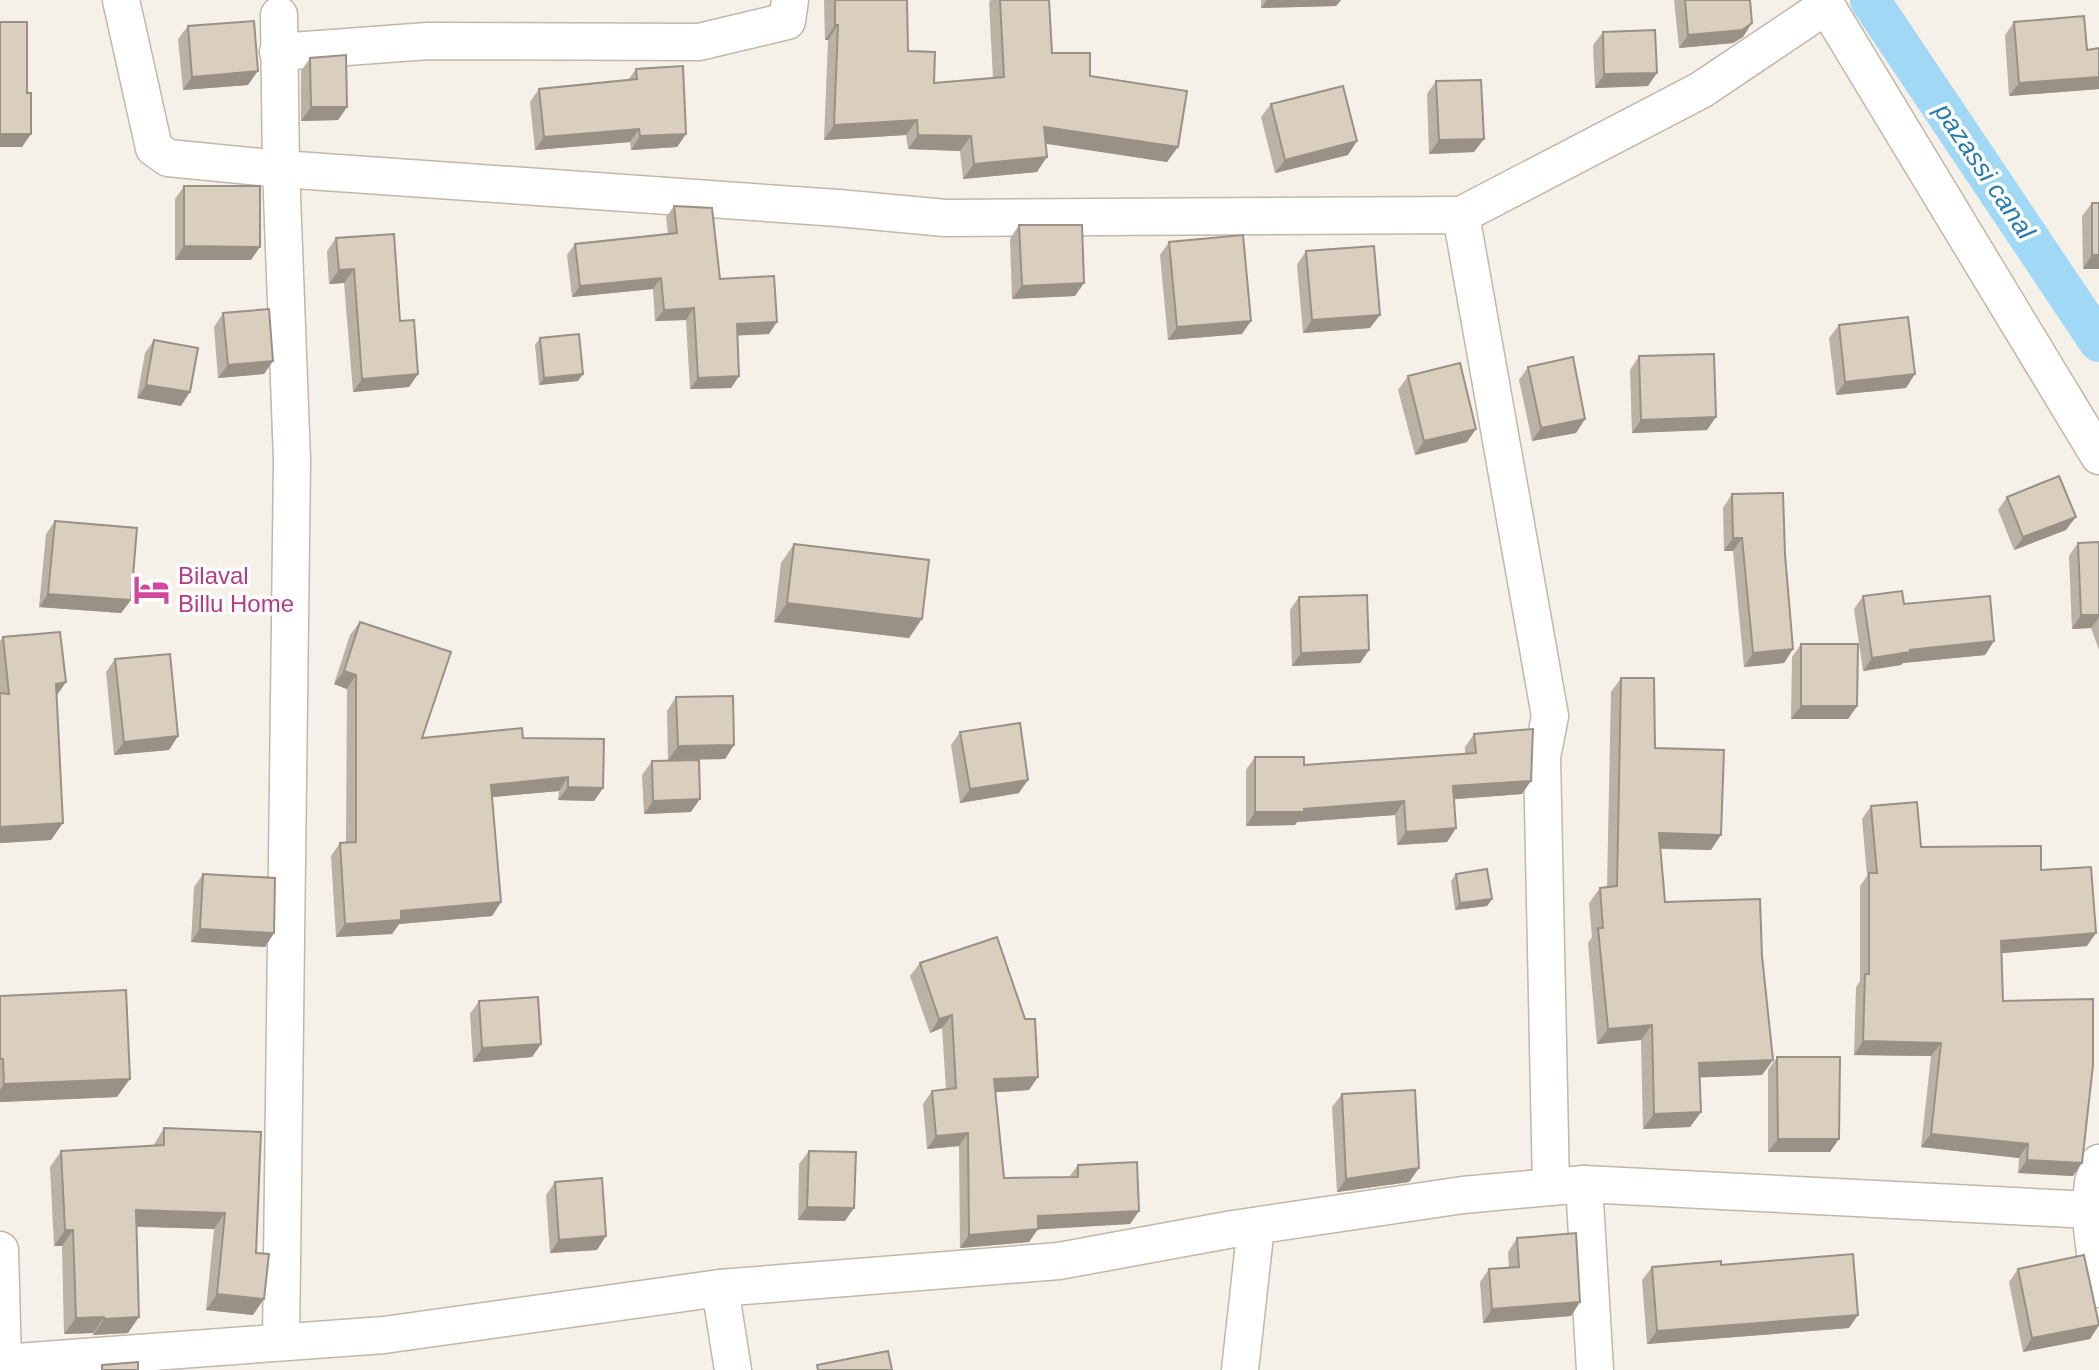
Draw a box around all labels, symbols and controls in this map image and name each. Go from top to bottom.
water label: pazassi canal [1928,96,2042,246]
place label: Bilaval Billu Home [178,562,294,617]
hotel icon: Bilaval Billu Home [133,570,171,608]

